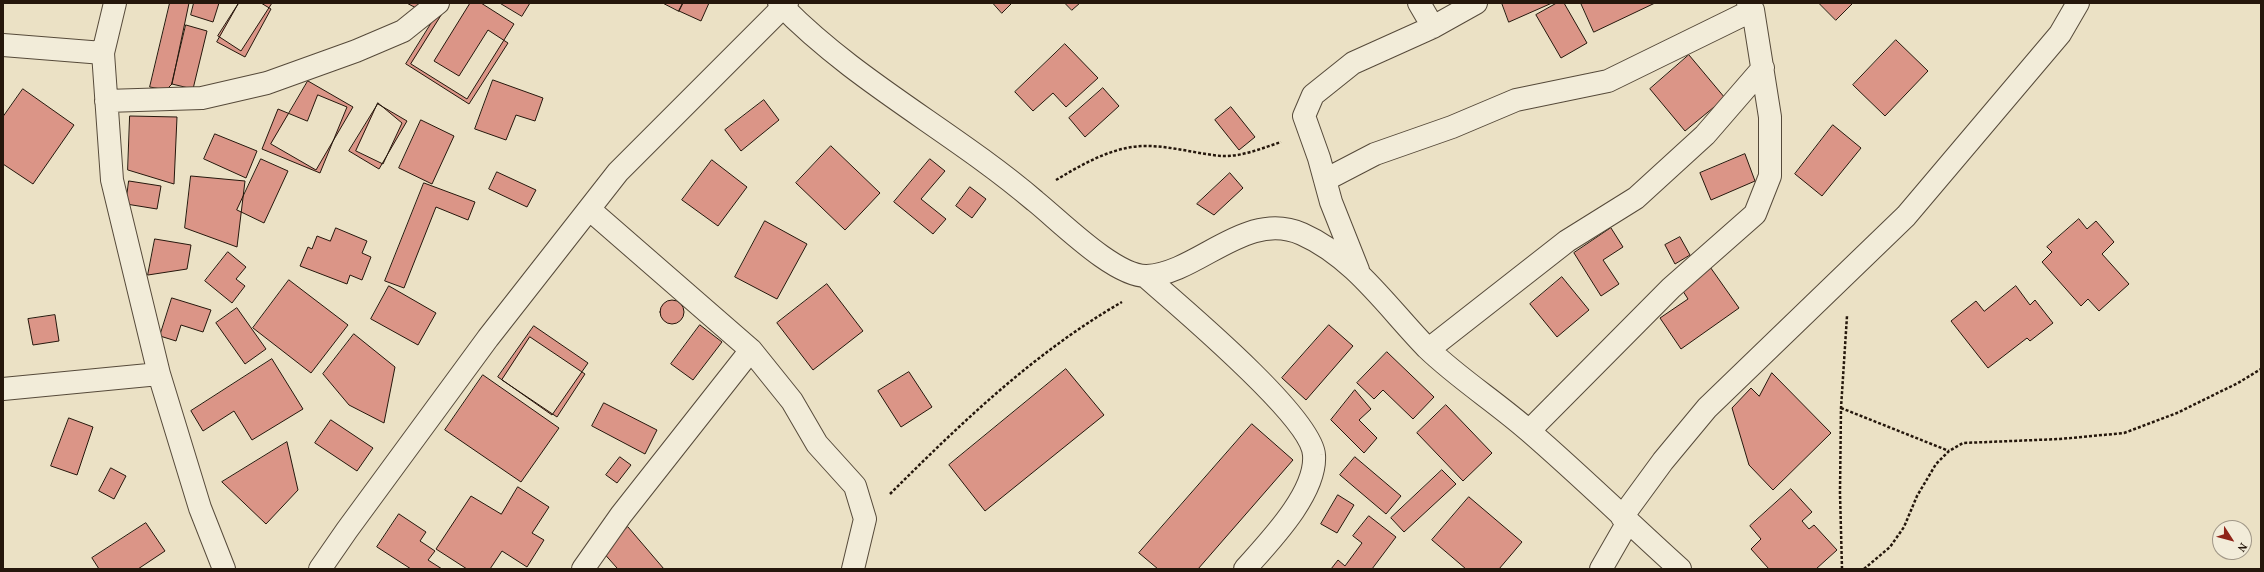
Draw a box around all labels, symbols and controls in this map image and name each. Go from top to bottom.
north arrow [2212,520,2252,560]
text: N [2233,539,2250,554]

